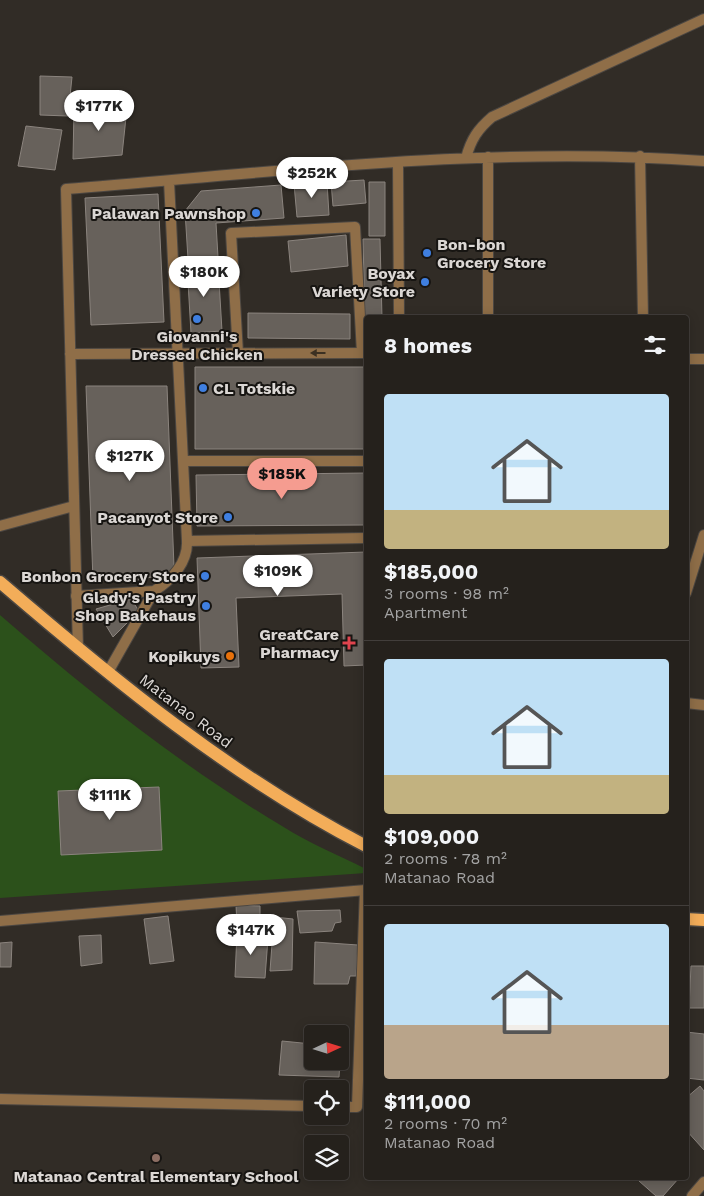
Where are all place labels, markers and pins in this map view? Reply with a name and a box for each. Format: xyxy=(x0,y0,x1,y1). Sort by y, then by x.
pin: $177K xyxy=(64,90,134,132)
pin: $252K xyxy=(277,156,347,199)
place label: Palawan Pawnshop xyxy=(92,204,246,223)
marker: Palawan Pawnshop xyxy=(250,207,262,219)
place label: Bon-bon Grocery Store xyxy=(437,235,546,272)
marker: Bon-bon Grocery Store xyxy=(421,247,433,259)
pin: $180K xyxy=(169,256,239,298)
place label: Boyax Variety Store xyxy=(312,264,416,301)
marker: Boyax Variety Store xyxy=(419,276,431,288)
marker: Giovanni's Dressed Chicken xyxy=(191,313,203,325)
place label: Giovanni's Dressed Chicken xyxy=(131,327,263,364)
place label: CL Totskie xyxy=(213,379,295,398)
marker: CL Totskie xyxy=(197,382,209,394)
pin: $127K xyxy=(95,440,165,482)
pin: $185K xyxy=(247,458,317,500)
place label: Pacanyot Store xyxy=(97,508,218,527)
marker: Pacanyot Store xyxy=(222,511,234,523)
pin: $109K xyxy=(243,554,313,597)
place label: Bonbon Grocery Store xyxy=(21,567,195,586)
marker: Bonbon Grocery Store xyxy=(199,570,211,582)
place label: Glady's Pastry Shop Bakehaus xyxy=(75,588,197,625)
marker: Glady's Pastry Shop Bakehaus xyxy=(200,600,212,612)
place label: GreatCare Pharmacy xyxy=(259,625,340,662)
marker: GreatCare Pharmacy xyxy=(343,637,355,649)
place label: Kopikuys xyxy=(148,647,220,666)
marker: Kopikuys xyxy=(224,650,236,662)
pin: $111K xyxy=(75,778,145,821)
pin: $147K xyxy=(216,914,286,956)
marker: Matanao Central Elementary School xyxy=(150,1152,162,1164)
place label: Matanao Central Elementary School xyxy=(14,1167,299,1186)

